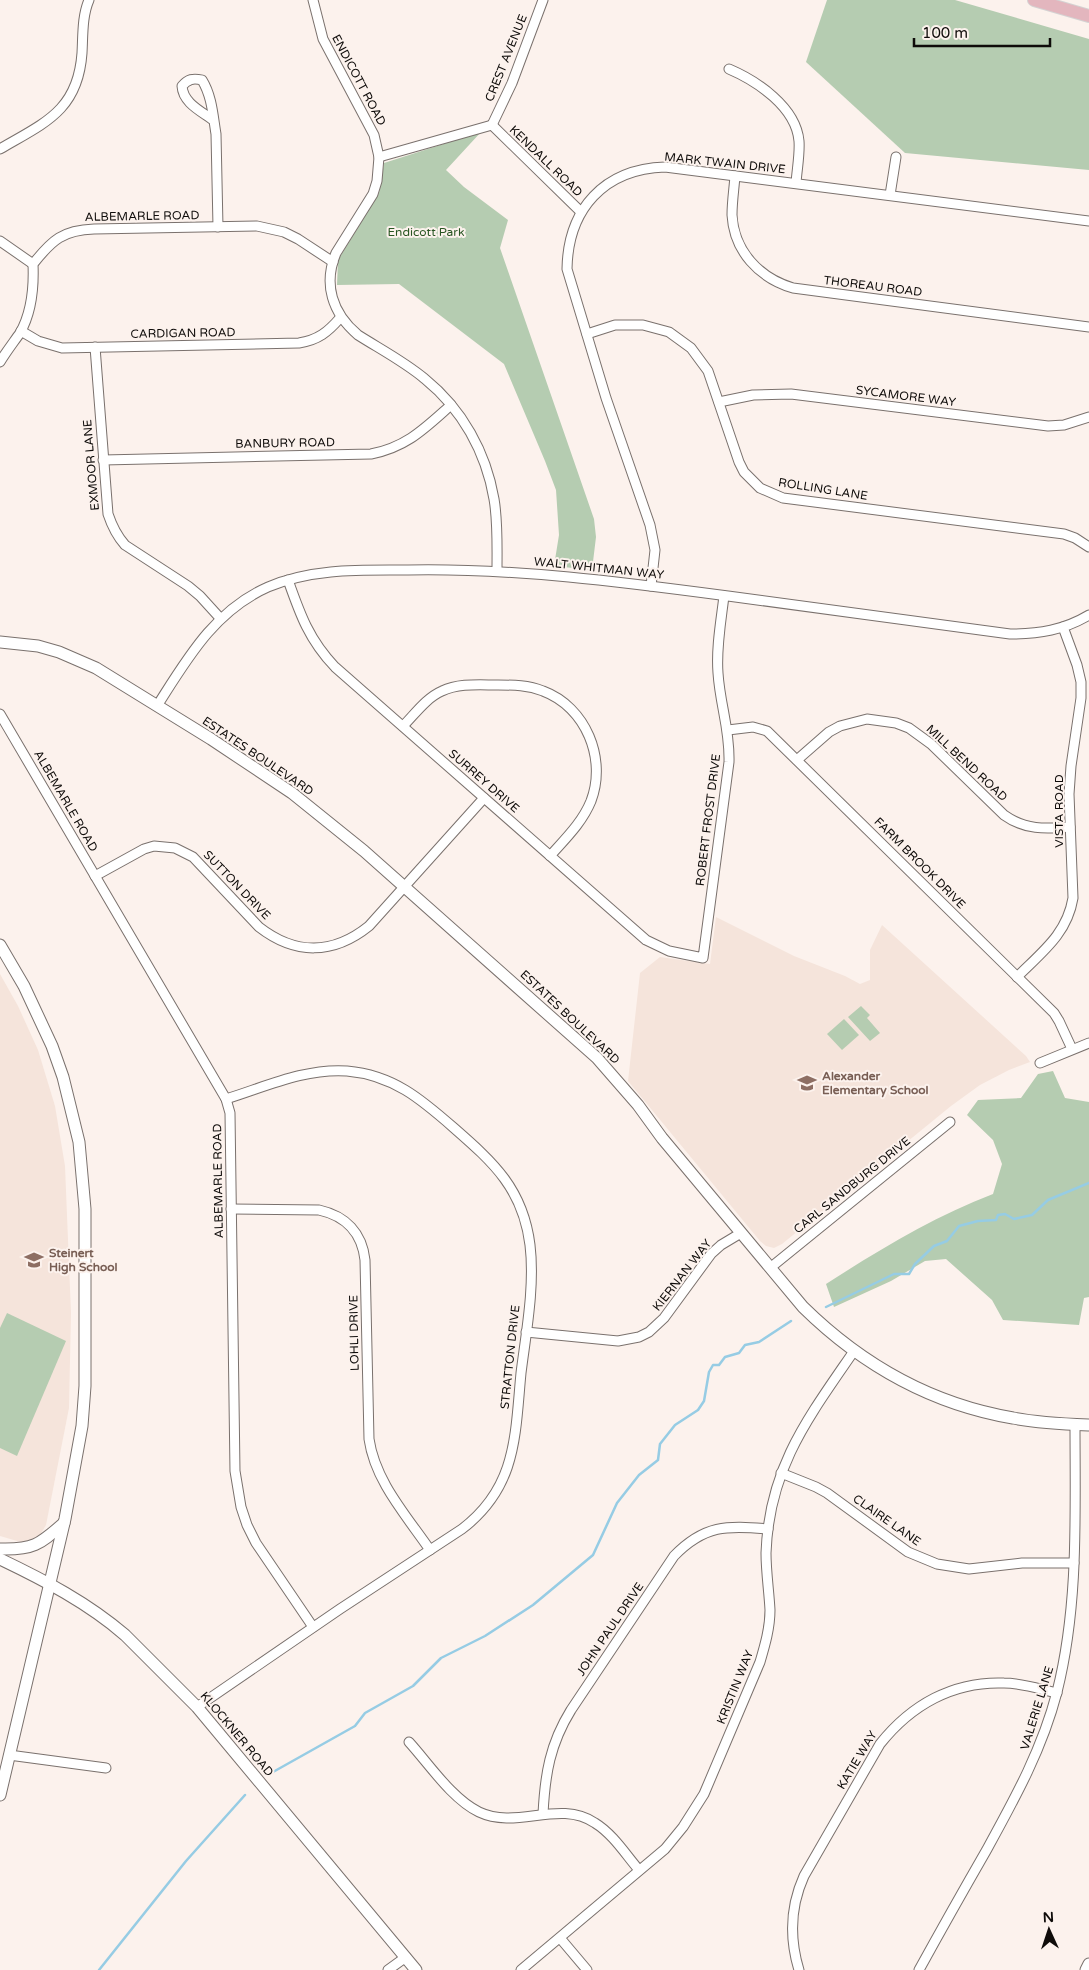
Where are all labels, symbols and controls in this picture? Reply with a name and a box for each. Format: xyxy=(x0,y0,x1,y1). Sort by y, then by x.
street label: CREST AVENUE xyxy=(482,12,530,104)
scale bar xyxy=(914,15,1050,47)
text: 100 m xyxy=(922,24,968,42)
street label: ENDICOTT ROAD xyxy=(329,32,389,128)
street label: KENDALL ROAD xyxy=(507,123,585,199)
street label: MARK TWAIN DRIVE xyxy=(664,150,787,176)
street label: ALBEMARLE ROAD xyxy=(85,208,199,224)
park label: Endicott Park xyxy=(388,225,465,239)
street label: THOREAU ROAD xyxy=(823,273,923,299)
street label: CARDIGAN ROAD xyxy=(130,325,236,341)
street label: SYCAMORE WAY xyxy=(855,383,957,409)
street label: EXMOOR LANE xyxy=(80,419,102,511)
street label: BANBURY ROAD xyxy=(235,435,335,451)
street label: ROLLING LANE xyxy=(777,475,869,503)
street label: WALT WHITMAN WAY xyxy=(533,554,665,582)
street label: ESTATES BOULEVARD xyxy=(200,714,316,798)
street label: MILL BEND ROAD xyxy=(924,722,1010,804)
street label: SURREY DRIVE xyxy=(446,747,522,816)
street label: ALBEMARLE ROAD xyxy=(31,748,101,854)
street label: ROBERT FROST DRIVE xyxy=(693,753,723,887)
street label: VISTA ROAD xyxy=(1052,774,1066,848)
street label: FARM BROOK DRIVE xyxy=(871,814,969,912)
street label: SUTTON DRIVE xyxy=(201,848,274,923)
street label: ESTATES BOULEVARD xyxy=(517,967,623,1067)
place label: Alexander Elementary School xyxy=(822,1069,929,1098)
school or university icon: Alexander Elementary School xyxy=(796,1072,818,1094)
street label: ALBEMARLE ROAD xyxy=(210,1124,226,1238)
street label: CARL SANDBURG DRIVE xyxy=(791,1133,913,1236)
street label: KIERNAN WAY xyxy=(650,1236,715,1314)
place label: Steinert High School xyxy=(49,1246,118,1275)
school or university icon: Steinert High School xyxy=(23,1249,45,1271)
street label: LOHLI DRIVE xyxy=(346,1294,362,1371)
street label: STRATTON DRIVE xyxy=(498,1304,522,1410)
street label: CLAIRE LANE xyxy=(850,1491,924,1549)
street label: JOHN PAUL DRIVE xyxy=(574,1579,647,1678)
street label: KRISTIN WAY xyxy=(714,1648,756,1726)
street label: VALERIE LANE xyxy=(1018,1664,1057,1752)
street label: KLOCKNER ROAD xyxy=(198,1689,276,1779)
street label: KATIE WAY xyxy=(834,1728,880,1792)
north arrow xyxy=(1024,1905,1074,1955)
text: N xyxy=(1042,1909,1054,1926)

